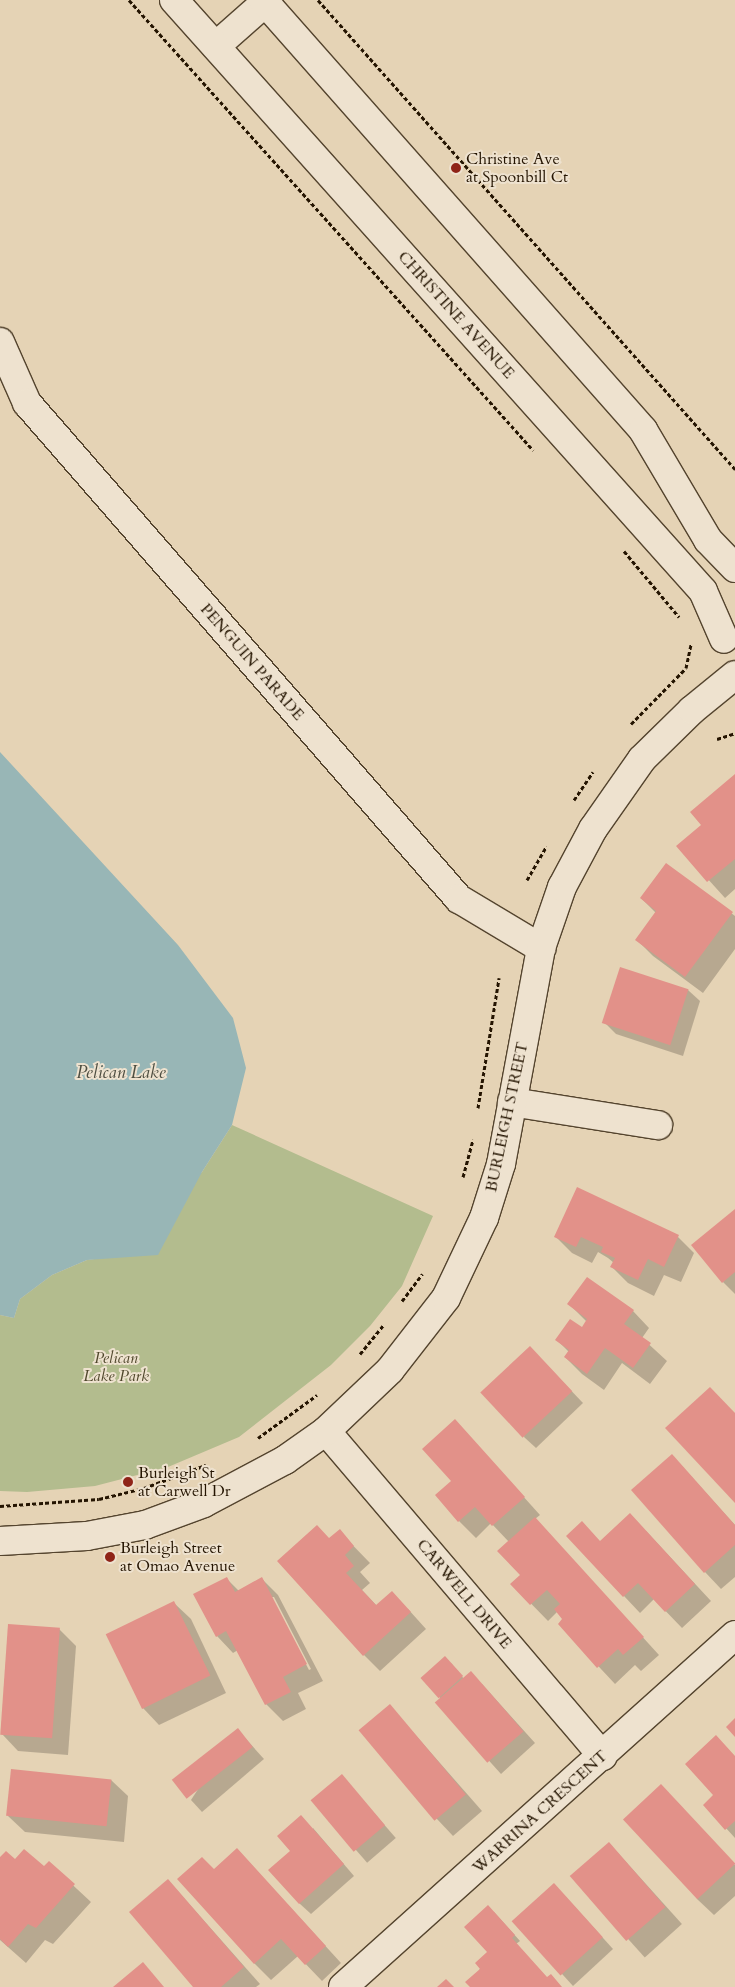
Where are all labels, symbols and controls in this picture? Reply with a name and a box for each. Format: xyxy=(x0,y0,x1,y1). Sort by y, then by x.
place label: Christine Ave at Spoonbill Ct xyxy=(466,149,568,187)
marker: Christine Ave at Spoonbill Ct xyxy=(450,162,462,174)
street label: CHRISTINE AVENUE xyxy=(394,247,518,383)
street label: PENGUIN PARADE xyxy=(196,600,308,724)
street label: BURLEIGH STREET xyxy=(482,1040,532,1194)
water label: Pelican Lake xyxy=(76,1062,166,1084)
park label: Pelican Lake Park xyxy=(83,1348,149,1386)
place label: Burleigh St at Carwell Dr xyxy=(138,1463,231,1501)
marker: Burleigh St at Carwell Dr xyxy=(122,1476,134,1488)
street label: CARWELL DRIVE xyxy=(413,1535,515,1653)
place label: Burleigh Street at Omao Avenue xyxy=(120,1538,235,1576)
marker: Burleigh Street at Omao Avenue xyxy=(104,1551,116,1563)
street label: WARRINA CRESCENT xyxy=(469,1746,611,1878)

